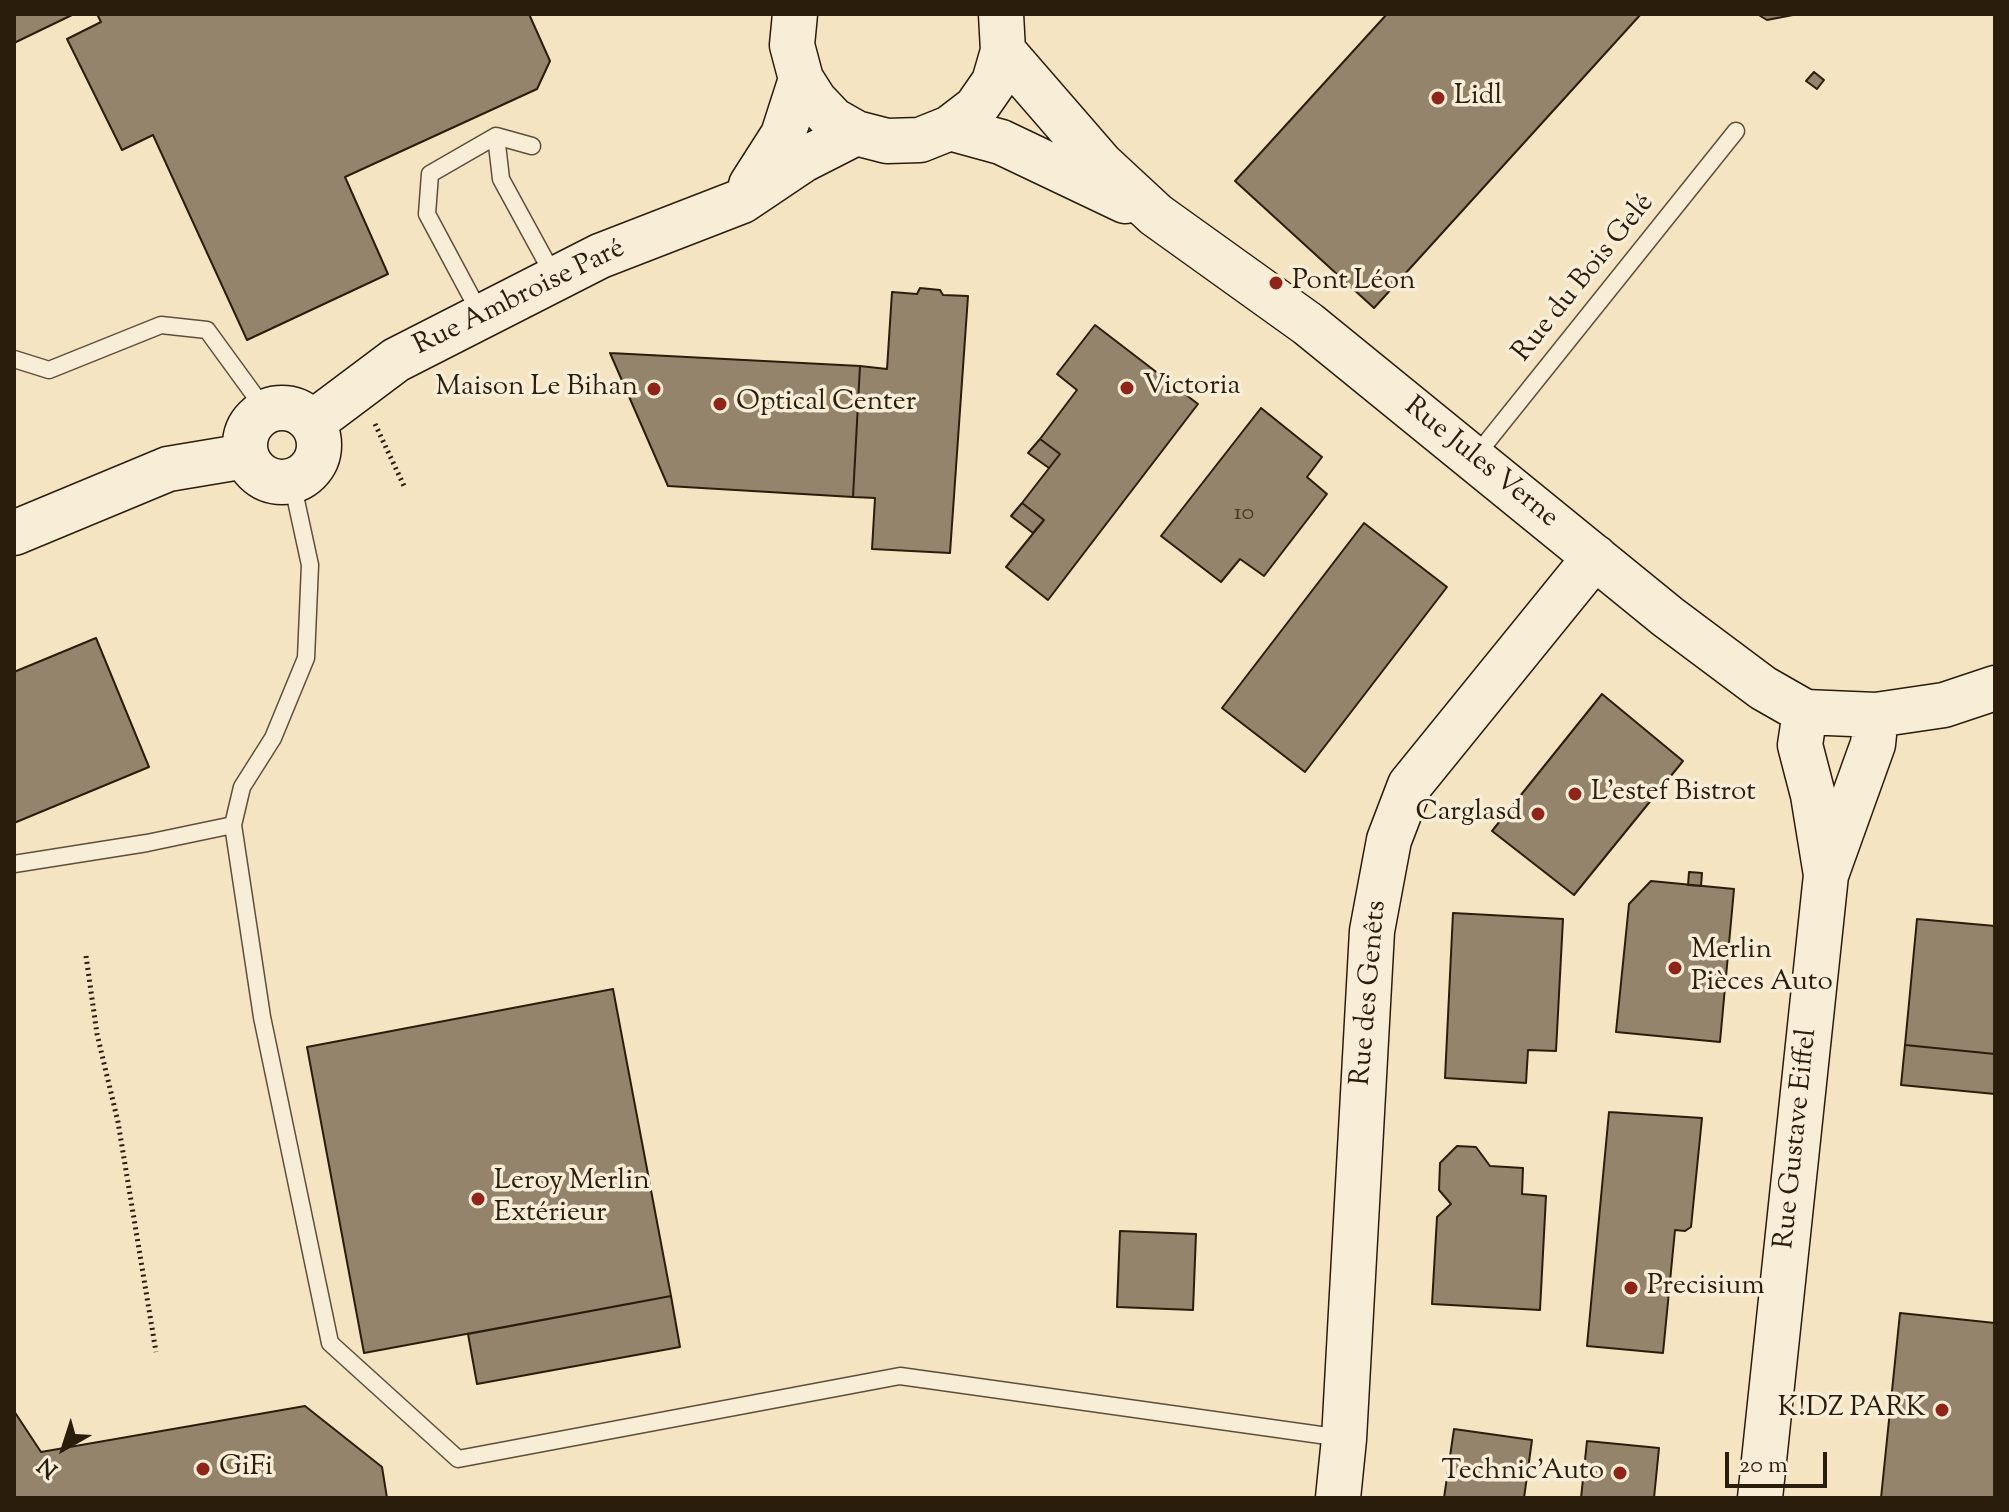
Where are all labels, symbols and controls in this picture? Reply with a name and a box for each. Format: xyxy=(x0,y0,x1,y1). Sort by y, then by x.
place label: Lidl xyxy=(1454,81,1502,115)
marker: Lidl xyxy=(1429,89,1447,107)
street label: Rue du Bois Gelé xyxy=(1507,188,1663,370)
street label: Rue Ambroise Paré xyxy=(409,233,631,365)
place label: Pont Léon xyxy=(1292,266,1416,300)
marker: Pont Léon xyxy=(1267,274,1285,292)
place label: Victoria xyxy=(1143,371,1241,405)
place label: Maison Le Bihan xyxy=(435,372,638,406)
marker: Victoria xyxy=(1118,379,1136,397)
marker: Maison Le Bihan xyxy=(645,380,663,398)
place label: Optical Center xyxy=(736,387,916,421)
street label: Rue Jules Verne xyxy=(1396,391,1564,537)
marker: Optical Center xyxy=(711,395,729,413)
house number: 10 xyxy=(1234,501,1254,529)
place label: L'estef Bistrot xyxy=(1591,777,1756,811)
marker: L'estef Bistrot xyxy=(1566,785,1584,803)
place label: Carglasd xyxy=(1416,797,1522,831)
marker: Carglasd xyxy=(1529,805,1547,823)
street label: Rue des Genêts xyxy=(1346,899,1396,1087)
place label: Merlin Pièces Auto xyxy=(1691,935,1833,1001)
marker: Merlin Pièces Auto xyxy=(1666,959,1684,977)
street label: Rue Gustave Eiffel xyxy=(1770,1027,1826,1251)
place label: Leroy Merlin Extérieur xyxy=(494,1166,650,1232)
marker: Leroy Merlin Extérieur xyxy=(469,1190,487,1208)
place label: Precisium xyxy=(1647,1271,1765,1305)
marker: Precisium xyxy=(1622,1279,1640,1297)
place label: K!DZ PARK xyxy=(1778,1393,1926,1427)
marker: K!DZ PARK xyxy=(1933,1401,1951,1419)
north arrow xyxy=(24,1408,104,1488)
scale bar xyxy=(1729,1436,1831,1486)
text: N xyxy=(32,1449,66,1485)
text: 20 m xyxy=(1739,1449,1788,1483)
place label: GiFi xyxy=(219,1452,273,1486)
place label: Technic'Auto xyxy=(1442,1456,1604,1490)
marker: GiFi xyxy=(194,1460,212,1478)
marker: Technic'Auto xyxy=(1611,1464,1629,1482)

